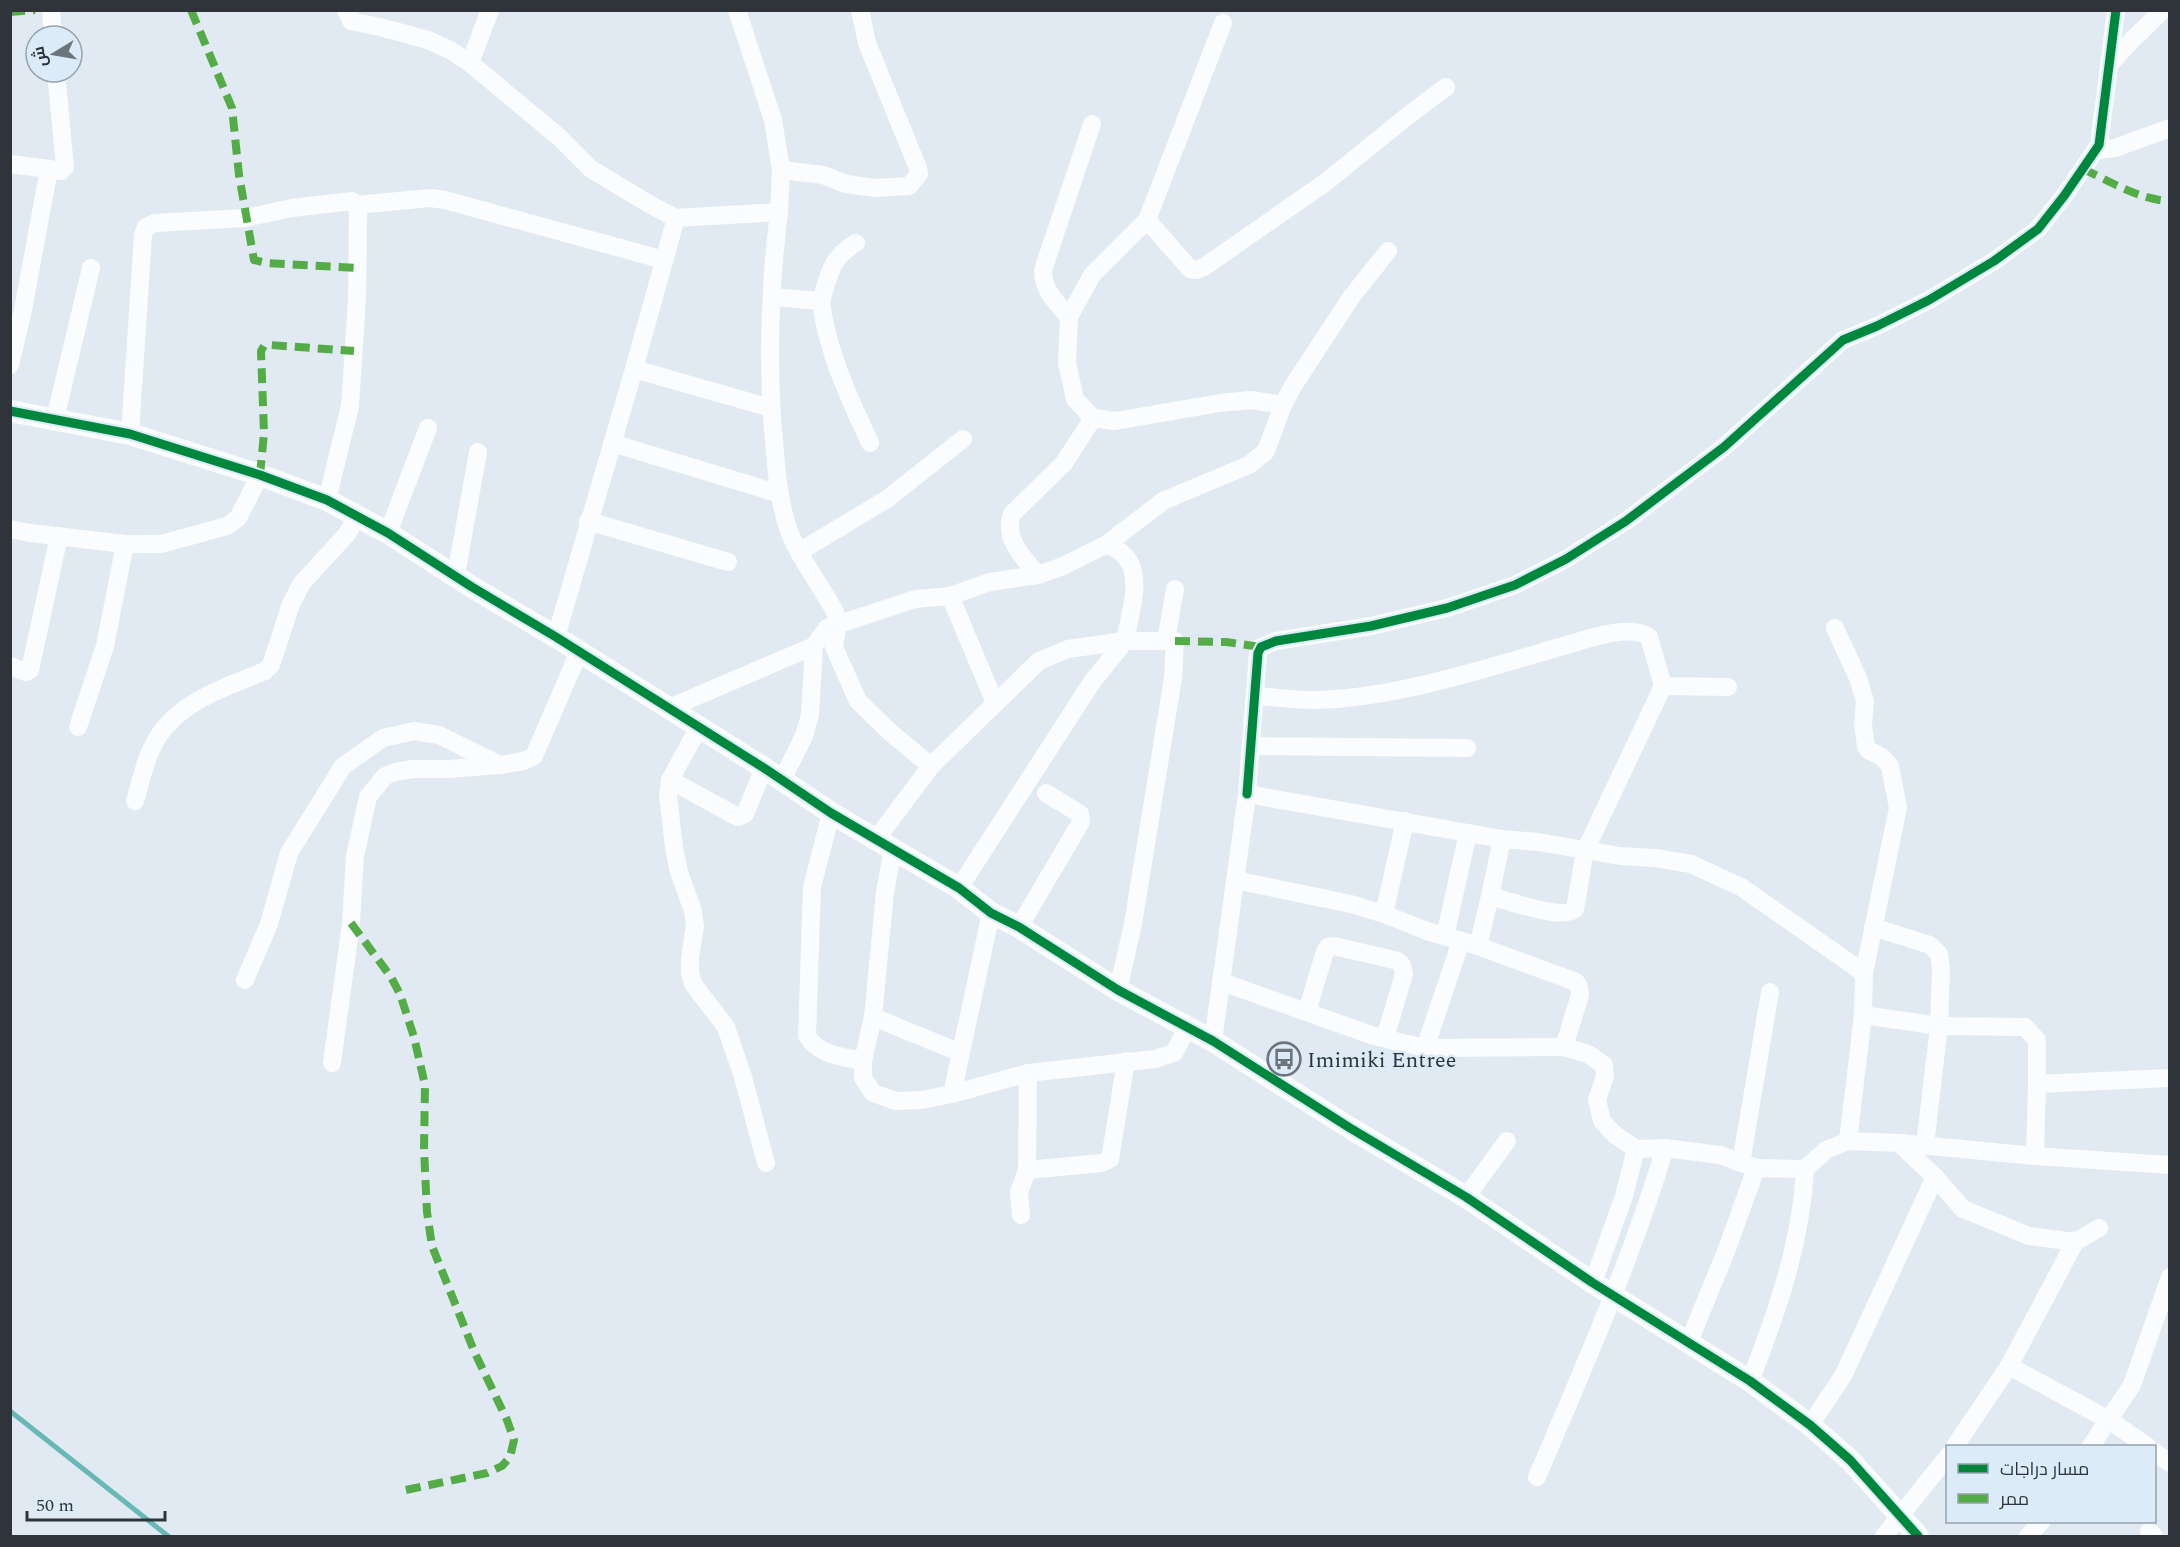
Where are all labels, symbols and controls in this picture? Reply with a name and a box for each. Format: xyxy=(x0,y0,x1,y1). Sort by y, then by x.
north arrow xyxy=(24,24,84,84)
text: ش xyxy=(27,44,54,69)
bus stop icon: Imimiki Entree xyxy=(1266,1041,1302,1077)
place label: Imimiki Entree xyxy=(1307,1044,1456,1077)
legend xyxy=(1946,1445,2156,1523)
text: مسار دراجات xyxy=(2000,1456,2089,1483)
scale bar xyxy=(27,1484,165,1522)
text: ممر xyxy=(1999,1486,2029,1513)
text: 50 m xyxy=(36,1492,74,1519)

